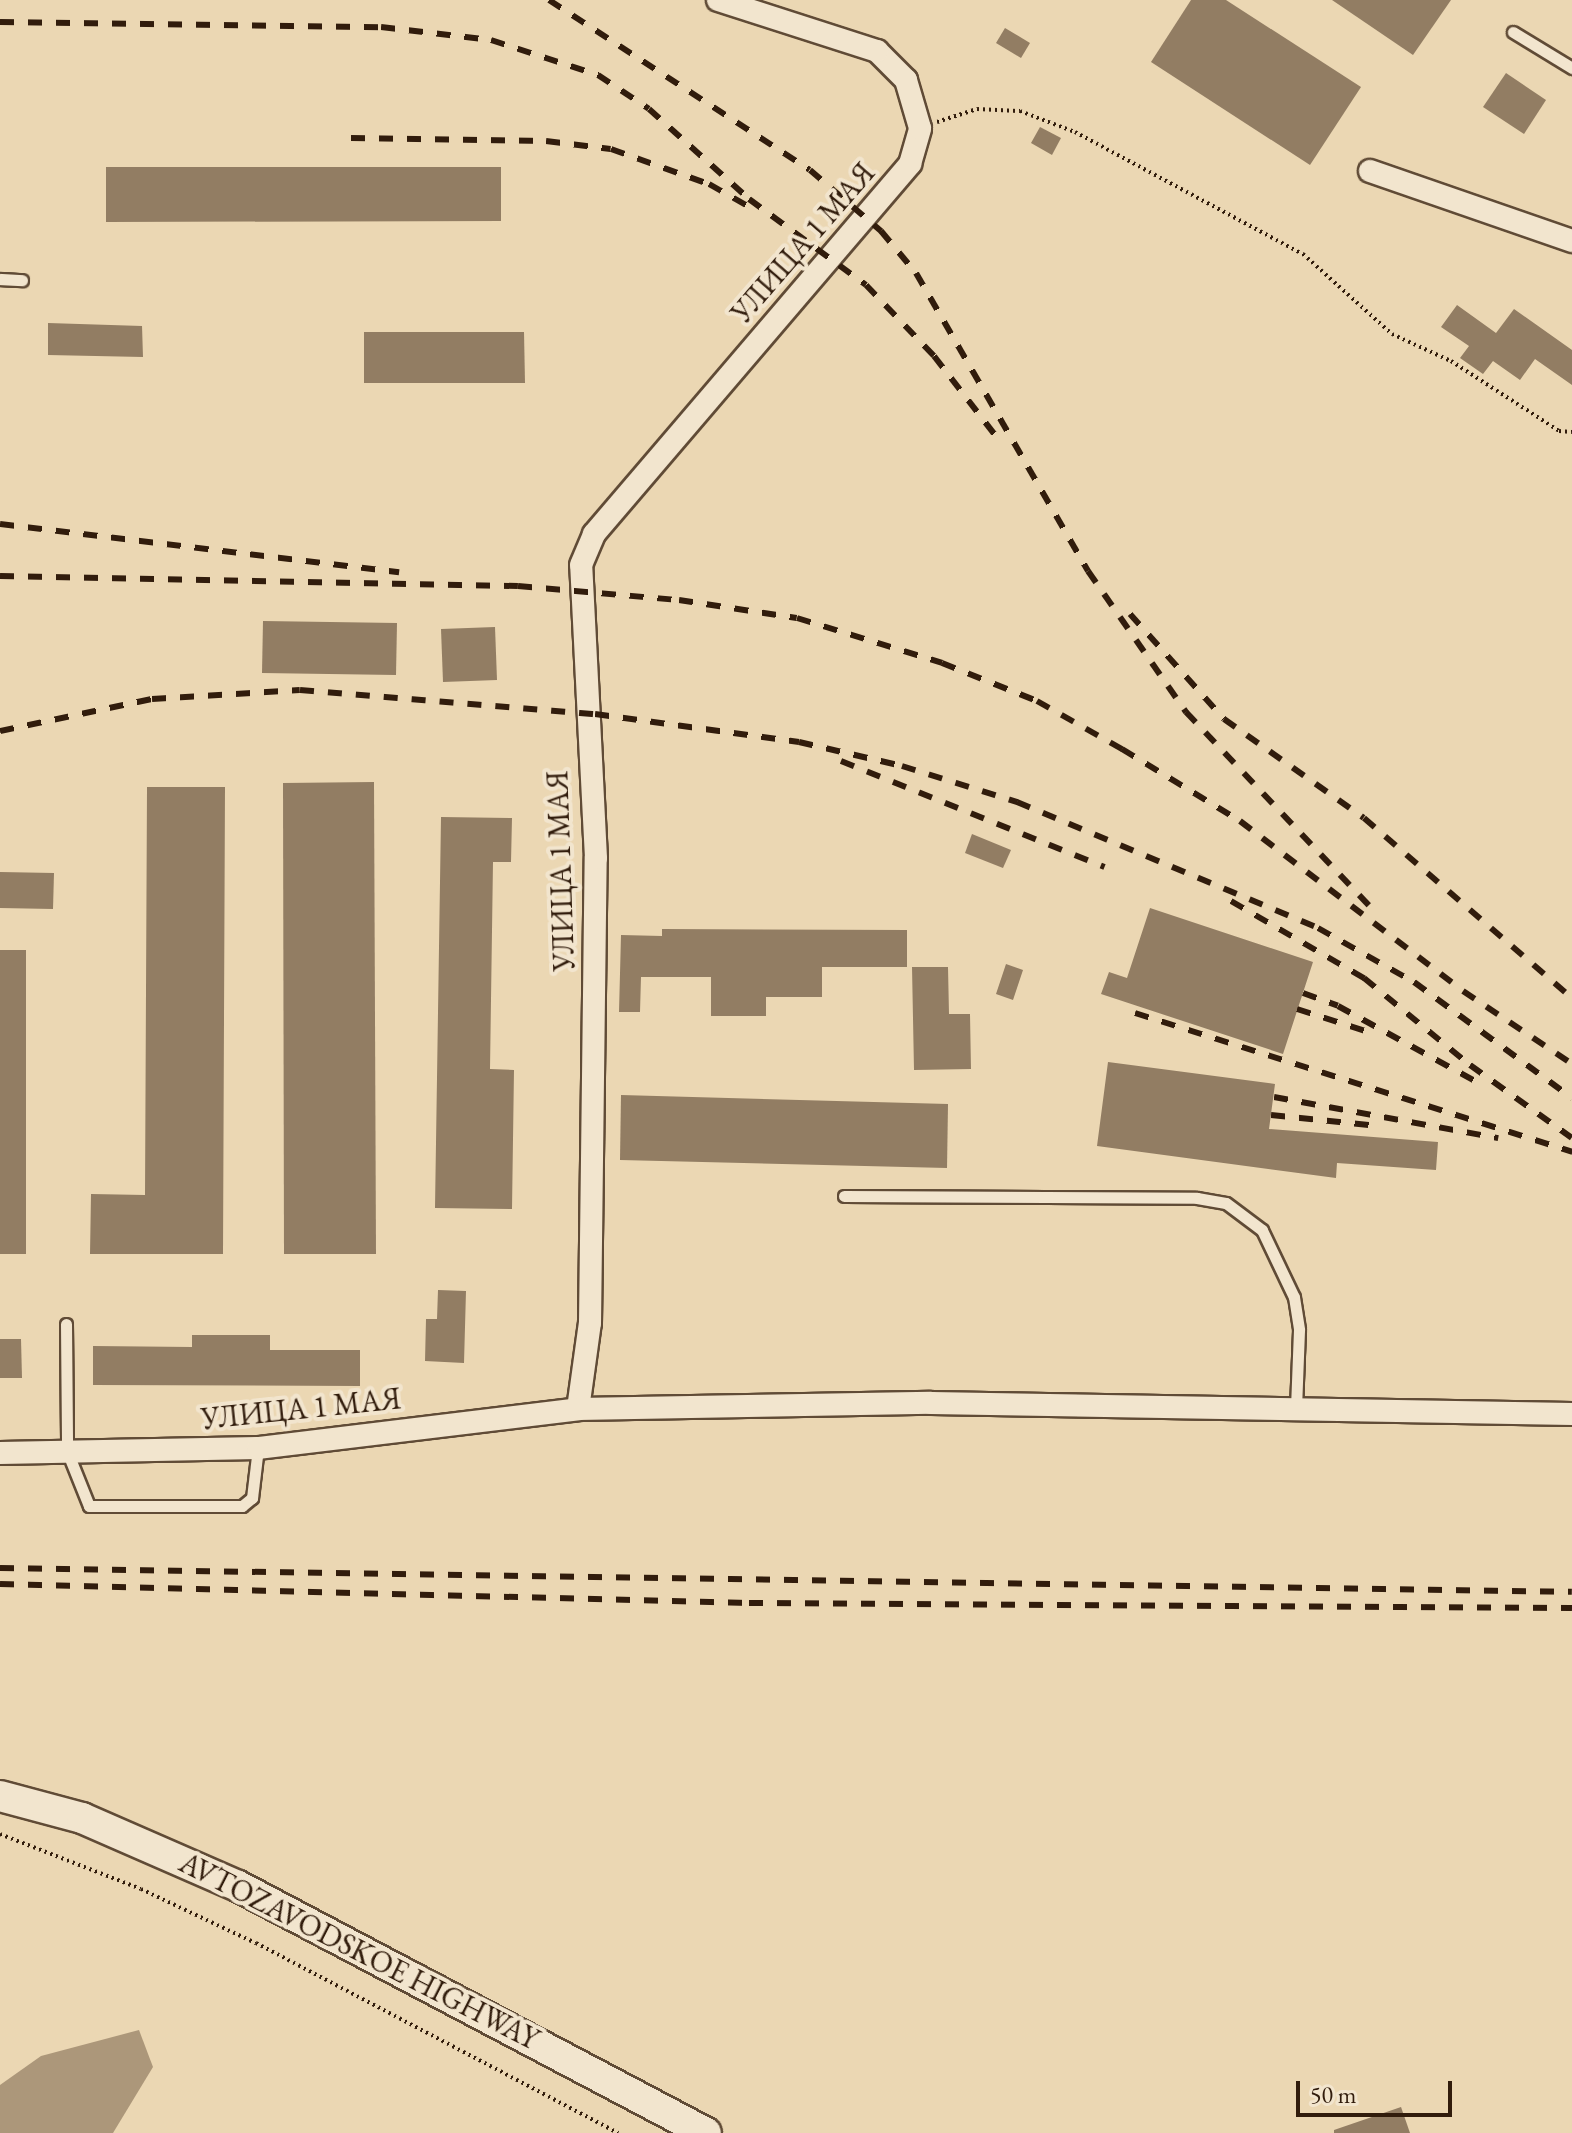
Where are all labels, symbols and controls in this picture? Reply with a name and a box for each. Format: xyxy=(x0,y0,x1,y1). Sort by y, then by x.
street label: УЛИЦА 1 МАЯ xyxy=(724,155,882,331)
street label: УЛИЦА 1 МАЯ xyxy=(540,770,582,972)
street label: УЛИЦА 1 МАЯ xyxy=(199,1381,403,1437)
street label: AVTOZAVODSKOE HIGHWAY xyxy=(173,1844,545,2058)
scale bar xyxy=(1300,2065,1456,2115)
text: 50 m xyxy=(1310,2079,1357,2110)

